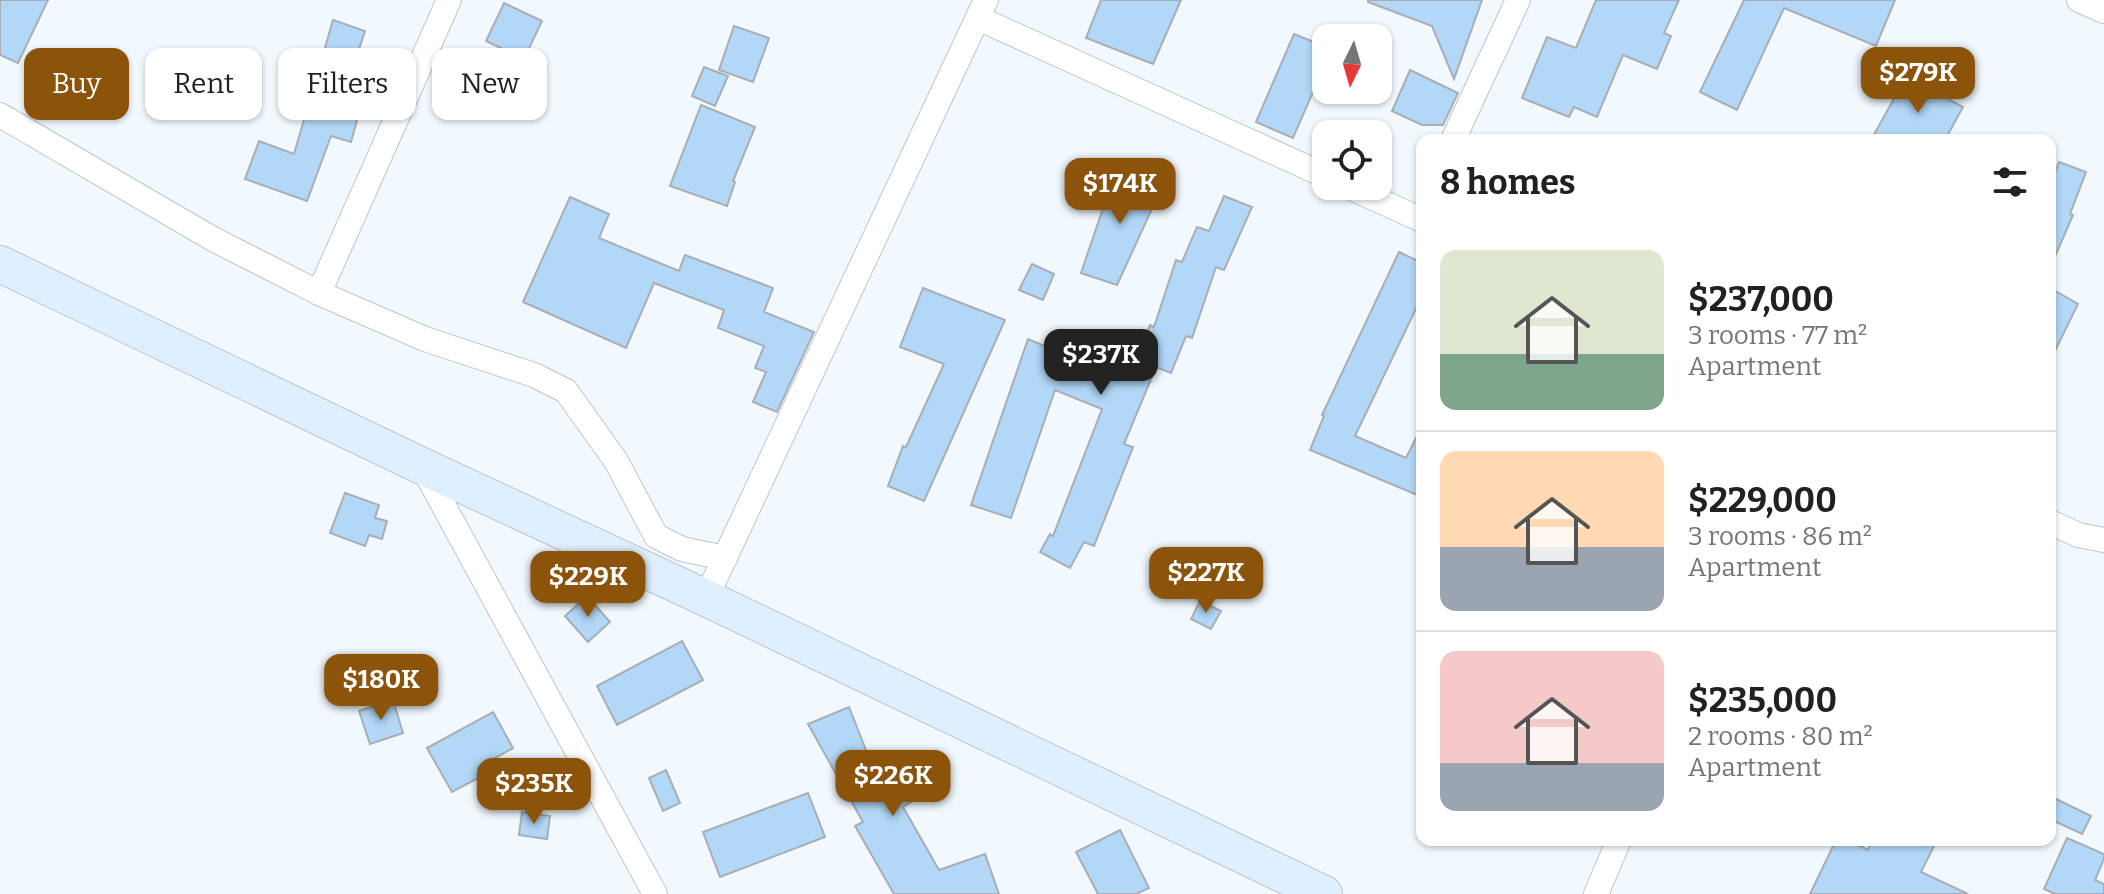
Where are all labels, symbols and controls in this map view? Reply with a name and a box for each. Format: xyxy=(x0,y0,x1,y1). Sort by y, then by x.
north arrow xyxy=(1312,24,1392,104)
map controls xyxy=(1312,24,1392,200)
pin: $279K xyxy=(1862,47,1974,115)
chip: Buy xyxy=(24,48,129,120)
chip: Rent xyxy=(145,48,262,120)
chip: Filters xyxy=(278,48,416,120)
chip: New xyxy=(432,48,547,120)
text: $279K xyxy=(1879,57,1957,88)
button: locate xyxy=(1312,120,1392,200)
pin: $174K xyxy=(1064,158,1176,226)
icon: filters xyxy=(1988,160,2032,204)
text: 8 homes xyxy=(1440,162,1576,203)
text: $174K xyxy=(1083,168,1157,199)
text: $237,000 xyxy=(1688,279,1834,320)
icon: home xyxy=(1504,282,1600,378)
text: 3 rooms · 77 m² xyxy=(1688,320,1867,351)
pin: $237K xyxy=(1045,329,1157,397)
text: $237K xyxy=(1062,339,1140,370)
text: Apartment xyxy=(1688,351,1821,382)
text: $229,000 xyxy=(1688,480,1837,521)
icon: home xyxy=(1504,483,1600,579)
text: 3 rooms · 86 m² xyxy=(1688,521,1872,552)
pin: $227K xyxy=(1150,547,1262,615)
pin: $229K xyxy=(532,551,644,619)
text: Apartment xyxy=(1688,552,1821,583)
text: $227K xyxy=(1167,557,1245,588)
text: $229K xyxy=(548,561,628,592)
pin: $180K xyxy=(325,654,437,722)
text: $180K xyxy=(342,664,420,695)
text: $235,000 xyxy=(1688,680,1837,721)
icon: home xyxy=(1504,683,1600,779)
text: 2 rooms · 80 m² xyxy=(1688,721,1873,752)
pin: $226K xyxy=(837,750,949,818)
text: Apartment xyxy=(1688,752,1821,783)
pin: $235K xyxy=(478,758,590,826)
text: $226K xyxy=(853,760,933,791)
text: $235K xyxy=(495,768,573,799)

